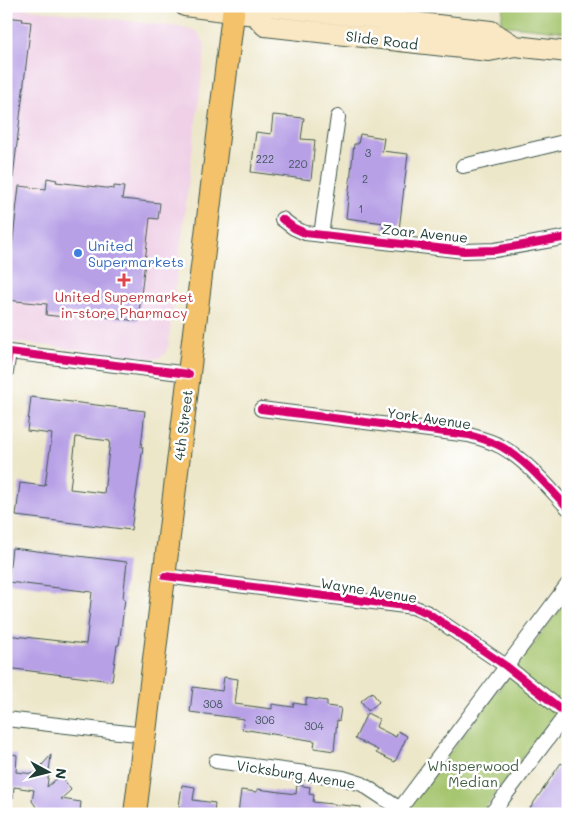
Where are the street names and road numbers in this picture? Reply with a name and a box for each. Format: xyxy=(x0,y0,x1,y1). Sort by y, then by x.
street label: Slide Road xyxy=(345,26,419,54)
street label: Zoar Avenue xyxy=(381,219,469,247)
street label: 4th Street xyxy=(169,388,197,462)
street label: York Avenue xyxy=(386,403,472,433)
street label: Wayne Avenue xyxy=(319,573,419,607)
street label: Vicksburg Avenue xyxy=(235,755,357,793)

